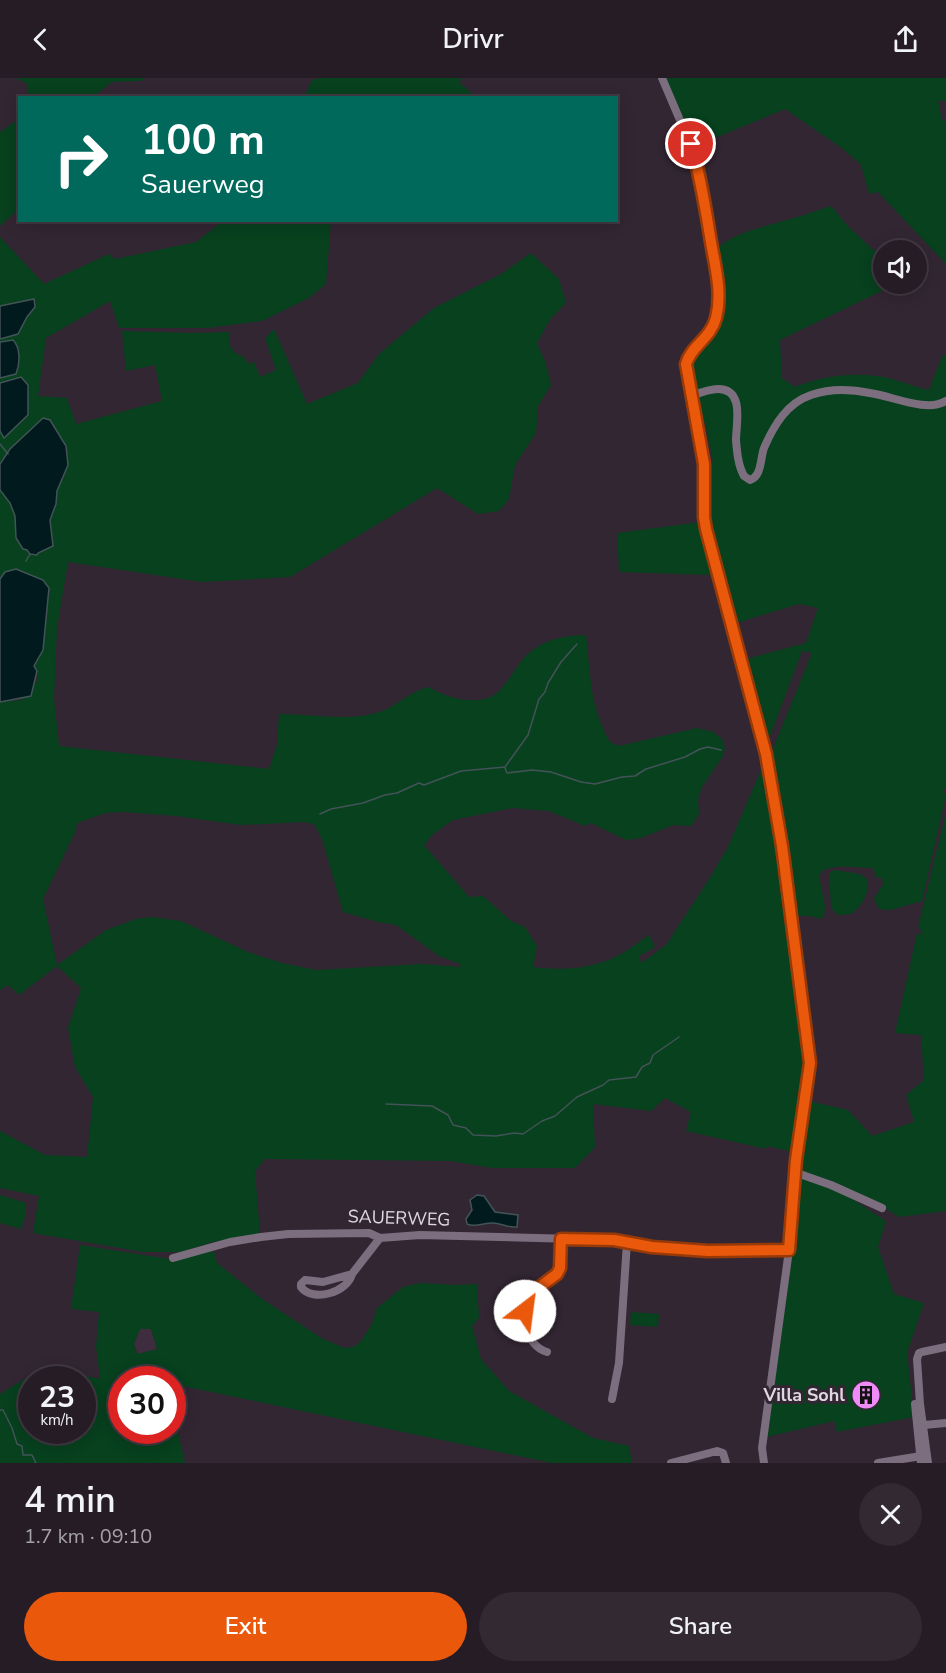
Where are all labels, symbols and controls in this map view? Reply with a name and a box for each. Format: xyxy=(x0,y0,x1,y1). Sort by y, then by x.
text: Drivr xyxy=(442,21,504,58)
icon: back xyxy=(24,23,57,56)
icon: share xyxy=(889,23,922,56)
text: 100 m xyxy=(141,112,265,169)
pin xyxy=(665,118,716,169)
icon: right xyxy=(42,120,120,198)
icon: arrive xyxy=(674,127,707,160)
text: Sauerweg xyxy=(141,166,265,203)
map controls xyxy=(873,240,927,294)
button: sound xyxy=(873,240,927,294)
street label: SAUERWEG xyxy=(347,1204,451,1232)
position arrow xyxy=(493,1279,557,1343)
speed limit sign: 30 xyxy=(108,1366,186,1444)
text: 23 xyxy=(39,1377,75,1418)
building icon: Villa Sohl xyxy=(850,1379,882,1411)
place label: Villa Sohl xyxy=(762,1383,845,1407)
text: km/h xyxy=(40,1410,74,1430)
text: 4 min xyxy=(24,1476,116,1525)
button: close xyxy=(859,1483,922,1546)
text: 1.7 km · 09:10 xyxy=(24,1523,152,1550)
button: Exit xyxy=(24,1592,467,1661)
button: Share xyxy=(479,1592,922,1661)

